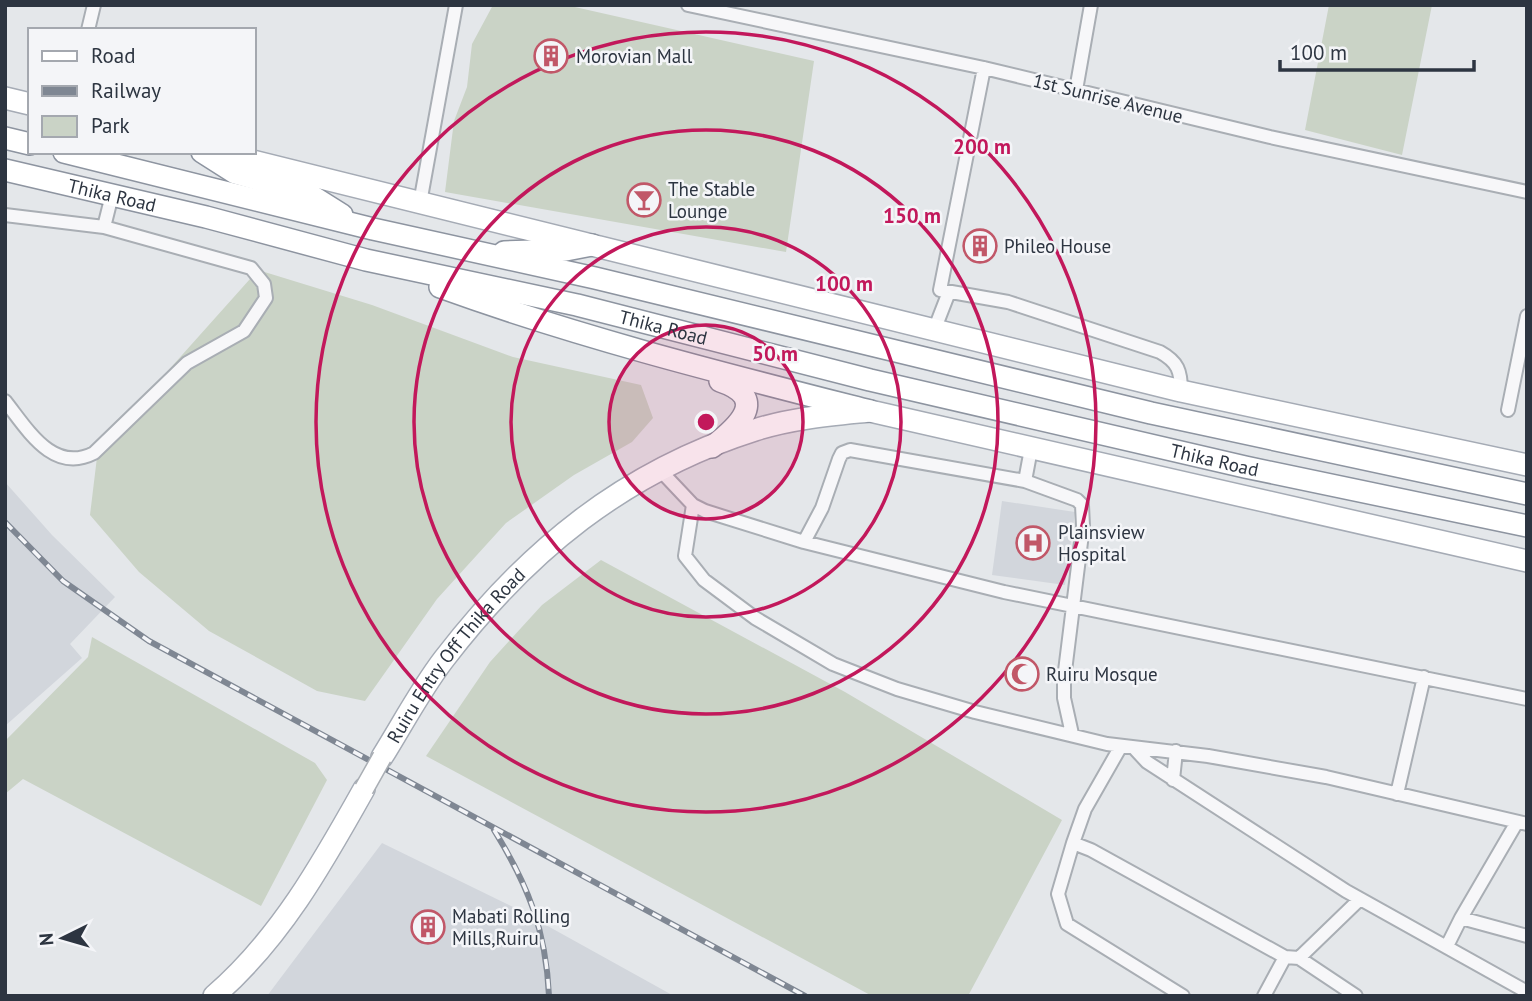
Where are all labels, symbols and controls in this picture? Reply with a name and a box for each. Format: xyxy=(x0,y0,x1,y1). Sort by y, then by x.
legend xyxy=(28,28,256,154)
scale bar xyxy=(1280,28,1474,72)
building icon: Morovian Mall xyxy=(532,37,570,75)
text: 100 m xyxy=(1290,39,1347,66)
text: Road xyxy=(91,42,135,69)
place label: Morovian Mall xyxy=(576,44,693,68)
street label: 1st Sunrise Avenue xyxy=(1031,68,1185,128)
text: Railway xyxy=(91,77,161,104)
text: Park xyxy=(91,112,130,139)
text: 200 m xyxy=(953,133,1011,160)
street label: Thika Road xyxy=(66,173,159,217)
place label: The Stable Lounge xyxy=(668,177,755,223)
bar icon: The Stable Lounge xyxy=(625,181,663,219)
text: 150 m xyxy=(883,202,941,229)
building icon: Phileo House xyxy=(961,227,999,265)
place label: Phileo House xyxy=(1004,234,1111,258)
text: 100 m xyxy=(815,270,873,297)
street label: Thika Road xyxy=(617,304,710,350)
text: 50 m xyxy=(752,340,798,367)
centre of rings xyxy=(694,410,718,434)
street label: Thika Road xyxy=(1168,438,1261,482)
place label: Plainsview Hospital xyxy=(1058,520,1145,566)
hospital icon: Plainsview Hospital xyxy=(1014,524,1052,562)
street label: Ruiru Entry Off Thika Road xyxy=(381,563,530,747)
mosque icon: Ruiru Mosque xyxy=(1003,655,1041,693)
place label: Ruiru Mosque xyxy=(1046,662,1158,686)
north arrow xyxy=(28,903,98,973)
place label: Mabati Rolling Mills,Ruiru xyxy=(452,904,570,950)
building icon: Mabati Rolling Mills,Ruiru xyxy=(409,908,447,946)
text: N xyxy=(34,932,59,947)

